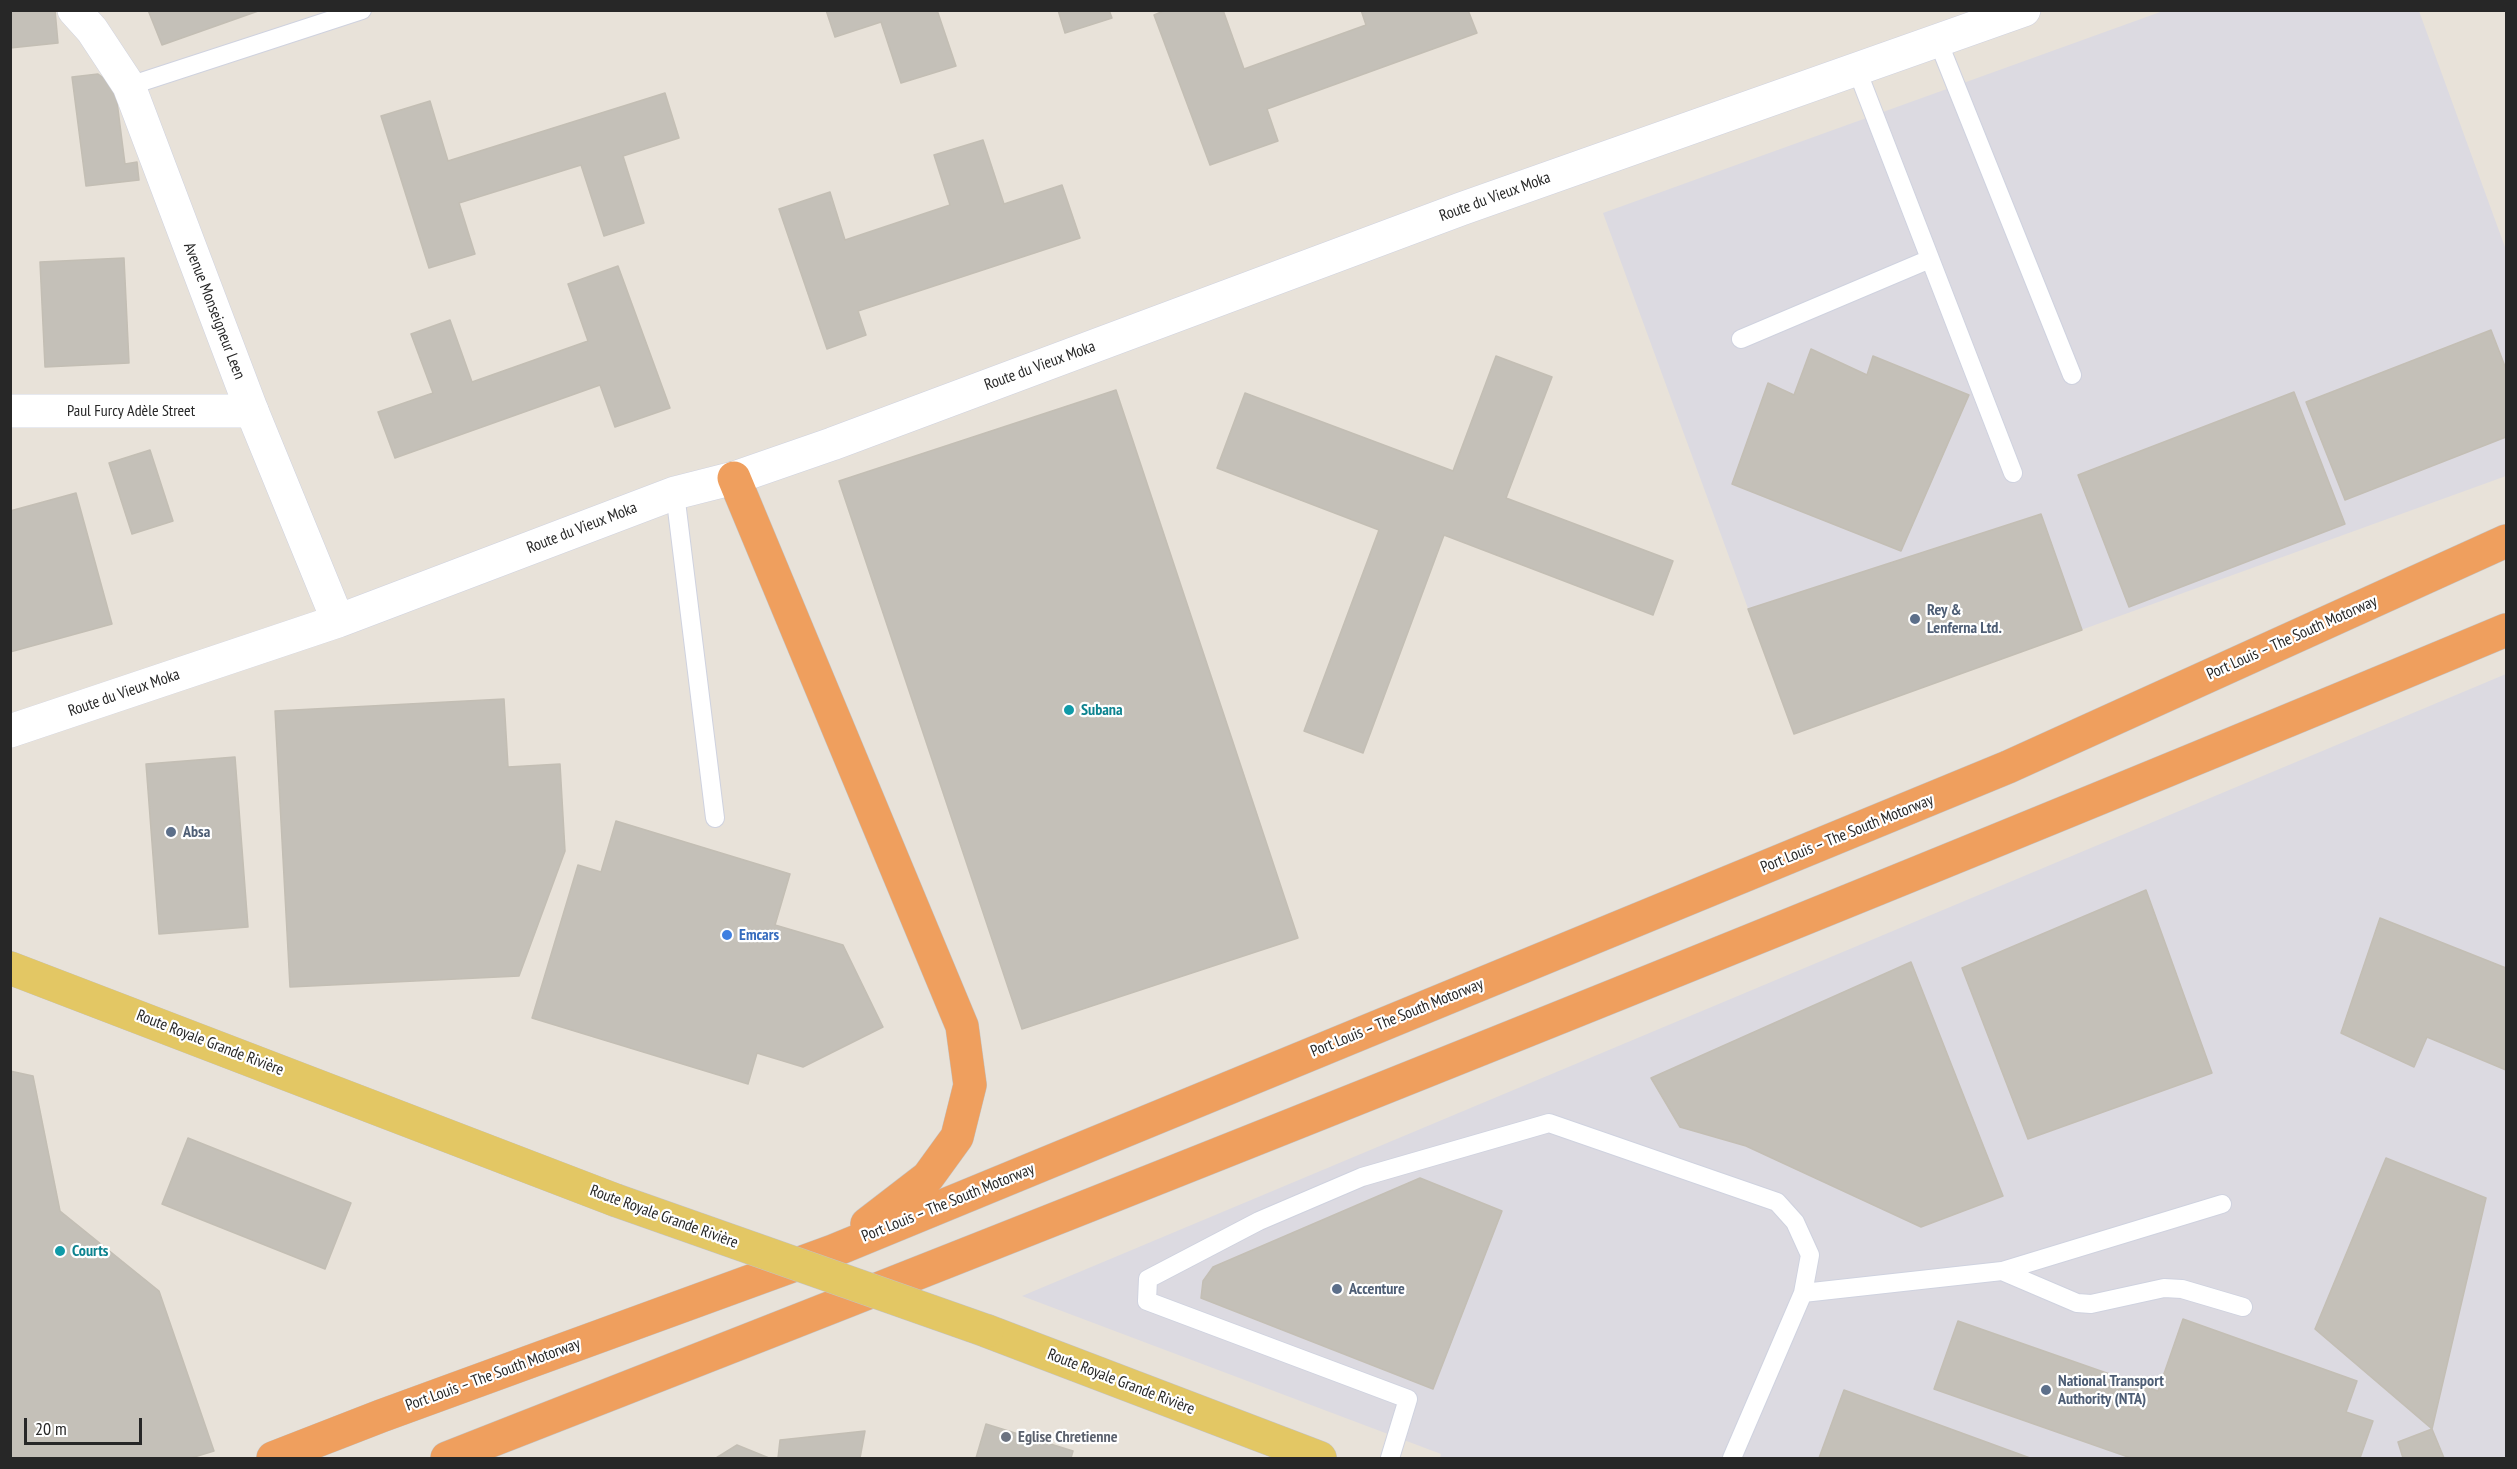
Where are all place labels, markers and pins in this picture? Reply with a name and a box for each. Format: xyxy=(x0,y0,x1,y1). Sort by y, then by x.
place label: Rey & Lenferna Ltd. xyxy=(1927,600,2002,638)
marker: Rey & Lenferna Ltd. xyxy=(1908,612,1922,626)
place label: Subana xyxy=(1081,700,1123,720)
marker: Subana xyxy=(1062,703,1076,717)
place label: Absa xyxy=(183,822,210,842)
marker: Absa xyxy=(164,825,178,839)
place label: Emcars xyxy=(739,925,779,945)
marker: Emcars xyxy=(720,928,734,942)
place label: Courts xyxy=(72,1241,108,1261)
marker: Courts xyxy=(53,1244,67,1258)
place label: Accenture xyxy=(1349,1279,1405,1299)
marker: Accenture xyxy=(1330,1282,1344,1296)
place label: National Transport Authority (NTA) xyxy=(2058,1371,2164,1409)
marker: National Transport Authority (NTA) xyxy=(2039,1383,2053,1397)
place label: Eglise Chretienne xyxy=(1018,1427,1118,1447)
marker: Eglise Chretienne xyxy=(999,1430,1013,1444)

